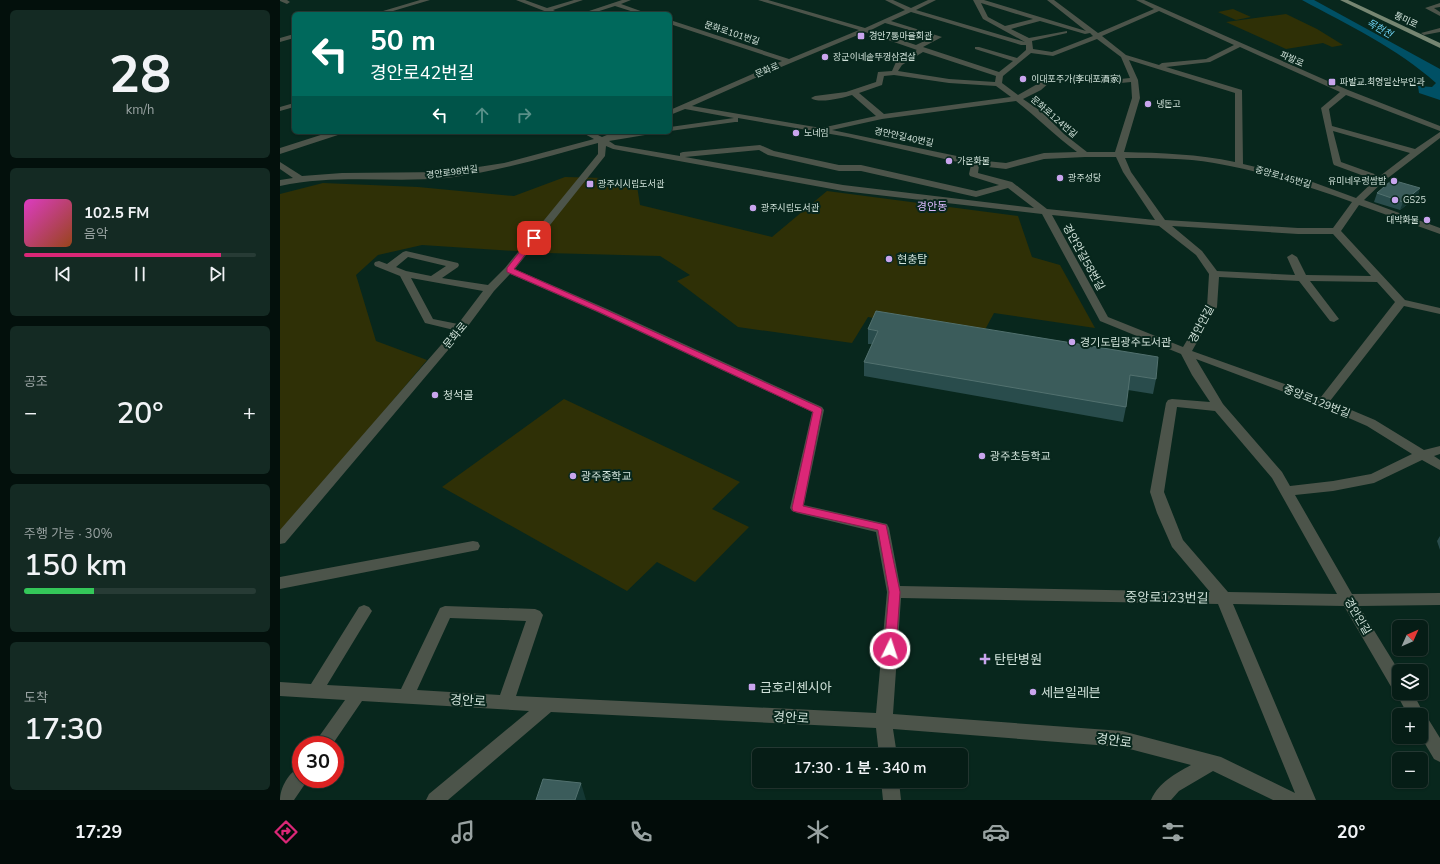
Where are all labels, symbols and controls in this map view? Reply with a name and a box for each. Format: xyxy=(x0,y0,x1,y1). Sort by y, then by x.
street label: 통미로 xyxy=(1392,9,1420,31)
water label: 목현천 xyxy=(1364,16,1397,43)
street label: 문화로101번길 xyxy=(703,18,761,48)
text: 50 m xyxy=(370,22,436,60)
icon: left xyxy=(304,28,356,80)
place label: 경안7통마을회관 xyxy=(869,30,933,42)
marker: 경안7통마을회관 xyxy=(856,31,866,41)
text: 28 xyxy=(109,39,171,110)
street label: 파발로 xyxy=(1278,48,1306,70)
place label: 장군이네솥뚜껑삼겹살 xyxy=(833,51,916,63)
marker: 장군이네솥뚜껑삼겹살 xyxy=(820,52,830,62)
street label: 문화로 xyxy=(753,60,781,80)
text: 경안로42번길 xyxy=(370,61,474,85)
place label: 이대포주가(李대포酒家) xyxy=(1031,73,1122,85)
marker: 이대포주가(李대포酒家) xyxy=(1018,74,1028,84)
place label: 파발교.최영일산부인과 xyxy=(1340,76,1425,88)
marker: 파발교.최영일산부인과 xyxy=(1327,77,1337,87)
street label: 문화로124번길 xyxy=(1028,94,1080,140)
place label: 냉돈고 xyxy=(1156,98,1181,110)
marker: 냉돈고 xyxy=(1143,99,1153,109)
text: km/h xyxy=(126,101,154,119)
icon: left xyxy=(429,104,451,126)
icon: ahead xyxy=(471,104,493,126)
icon: right xyxy=(513,104,535,126)
street label: 경안안길40번길 xyxy=(873,125,935,149)
place label: 노네임 xyxy=(804,127,829,139)
marker: 노네임 xyxy=(791,128,801,138)
place label: 가온화물 xyxy=(957,155,990,167)
marker: 가온화물 xyxy=(944,156,954,166)
street label: 경안로98번길 xyxy=(425,163,479,181)
street label: 중앙로145번길 xyxy=(1254,163,1312,191)
place label: 광주성당 xyxy=(1068,172,1102,184)
marker: 광주성당 xyxy=(1055,173,1065,183)
place label: 유미네우렁쌈밥 xyxy=(1328,175,1387,187)
marker: 유미네우렁쌈밥 xyxy=(1389,176,1399,186)
place label: 광주시시립도서관 xyxy=(598,178,665,190)
marker: 광주시시립도서관 xyxy=(585,179,595,189)
place label: GS25 xyxy=(1403,194,1426,206)
marker: GS25 xyxy=(1390,195,1400,205)
district label: 경안동 xyxy=(917,199,947,214)
place label: 광주시립도서관 xyxy=(761,202,820,214)
text: 102.5 FM xyxy=(84,203,149,223)
marker: 광주시립도서관 xyxy=(748,203,758,213)
place label: 대박화물 xyxy=(1386,214,1419,226)
marker: 대박화물 xyxy=(1422,215,1432,225)
pin xyxy=(517,221,551,255)
street label: 경안안길58번길 xyxy=(1059,221,1108,293)
text: 음악 xyxy=(84,225,108,243)
icon: arrive xyxy=(523,227,545,249)
place label: 현충탑 xyxy=(897,252,927,267)
marker: 현충탑 xyxy=(884,254,894,264)
icon: previous xyxy=(52,263,74,285)
icon: pause xyxy=(129,263,151,285)
icon: next xyxy=(206,263,228,285)
street label: 경안안길 xyxy=(1185,303,1218,346)
street label: 문화로 xyxy=(440,319,471,352)
place label: 경기도립광주도서관 xyxy=(1080,335,1171,350)
marker: 경기도립광주도서관 xyxy=(1067,337,1077,347)
text: 공조 xyxy=(24,373,48,391)
street label: 중앙로129번길 xyxy=(1281,381,1352,422)
place label: 청석골 xyxy=(443,388,473,403)
marker: 청석골 xyxy=(430,390,440,400)
text: 20° xyxy=(116,393,164,434)
text: − xyxy=(24,398,37,428)
text: + xyxy=(243,398,256,428)
place label: 광주초등학교 xyxy=(990,449,1051,464)
marker: 광주초등학교 xyxy=(977,451,987,461)
place label: 광주중학교 xyxy=(581,469,632,484)
marker: 광주중학교 xyxy=(568,471,578,481)
text: 주행 가능 · 30% xyxy=(24,525,113,543)
text: 150 km xyxy=(24,545,127,586)
street label: 중앙로123번길 xyxy=(1125,588,1209,608)
street label: 경안안길 xyxy=(1341,595,1374,637)
north arrow xyxy=(1392,620,1428,656)
map controls xyxy=(1392,620,1428,788)
position arrow xyxy=(869,628,911,670)
place label: 탄탄병원 xyxy=(994,651,1042,669)
marker: 탄탄병원 xyxy=(979,653,991,665)
button: layers xyxy=(1392,664,1428,700)
place label: 금호리첸시아 xyxy=(760,679,832,697)
marker: 금호리첸시아 xyxy=(747,682,757,692)
place label: 세븐일레븐 xyxy=(1041,684,1101,702)
marker: 세븐일레븐 xyxy=(1028,687,1038,697)
text: 도착 xyxy=(24,689,48,707)
street label: 경안로 xyxy=(450,691,486,711)
street label: 경안로 xyxy=(773,708,809,728)
button: + xyxy=(1392,708,1428,744)
text: 17:30 xyxy=(24,709,103,750)
street label: 경안로 xyxy=(1095,730,1133,752)
speed limit sign: 30 xyxy=(292,736,344,788)
button: − xyxy=(1392,752,1428,788)
text: 17:30 · 1 분 · 340 m xyxy=(793,758,927,778)
icon: directions xyxy=(272,818,300,846)
icon: music xyxy=(449,818,477,846)
icon: phone xyxy=(627,818,655,846)
icon: climate xyxy=(804,818,832,846)
icon: car xyxy=(982,818,1010,846)
icon: filters xyxy=(1159,818,1187,846)
text: 17:29 xyxy=(75,820,122,844)
text: 20° xyxy=(1337,820,1365,844)

